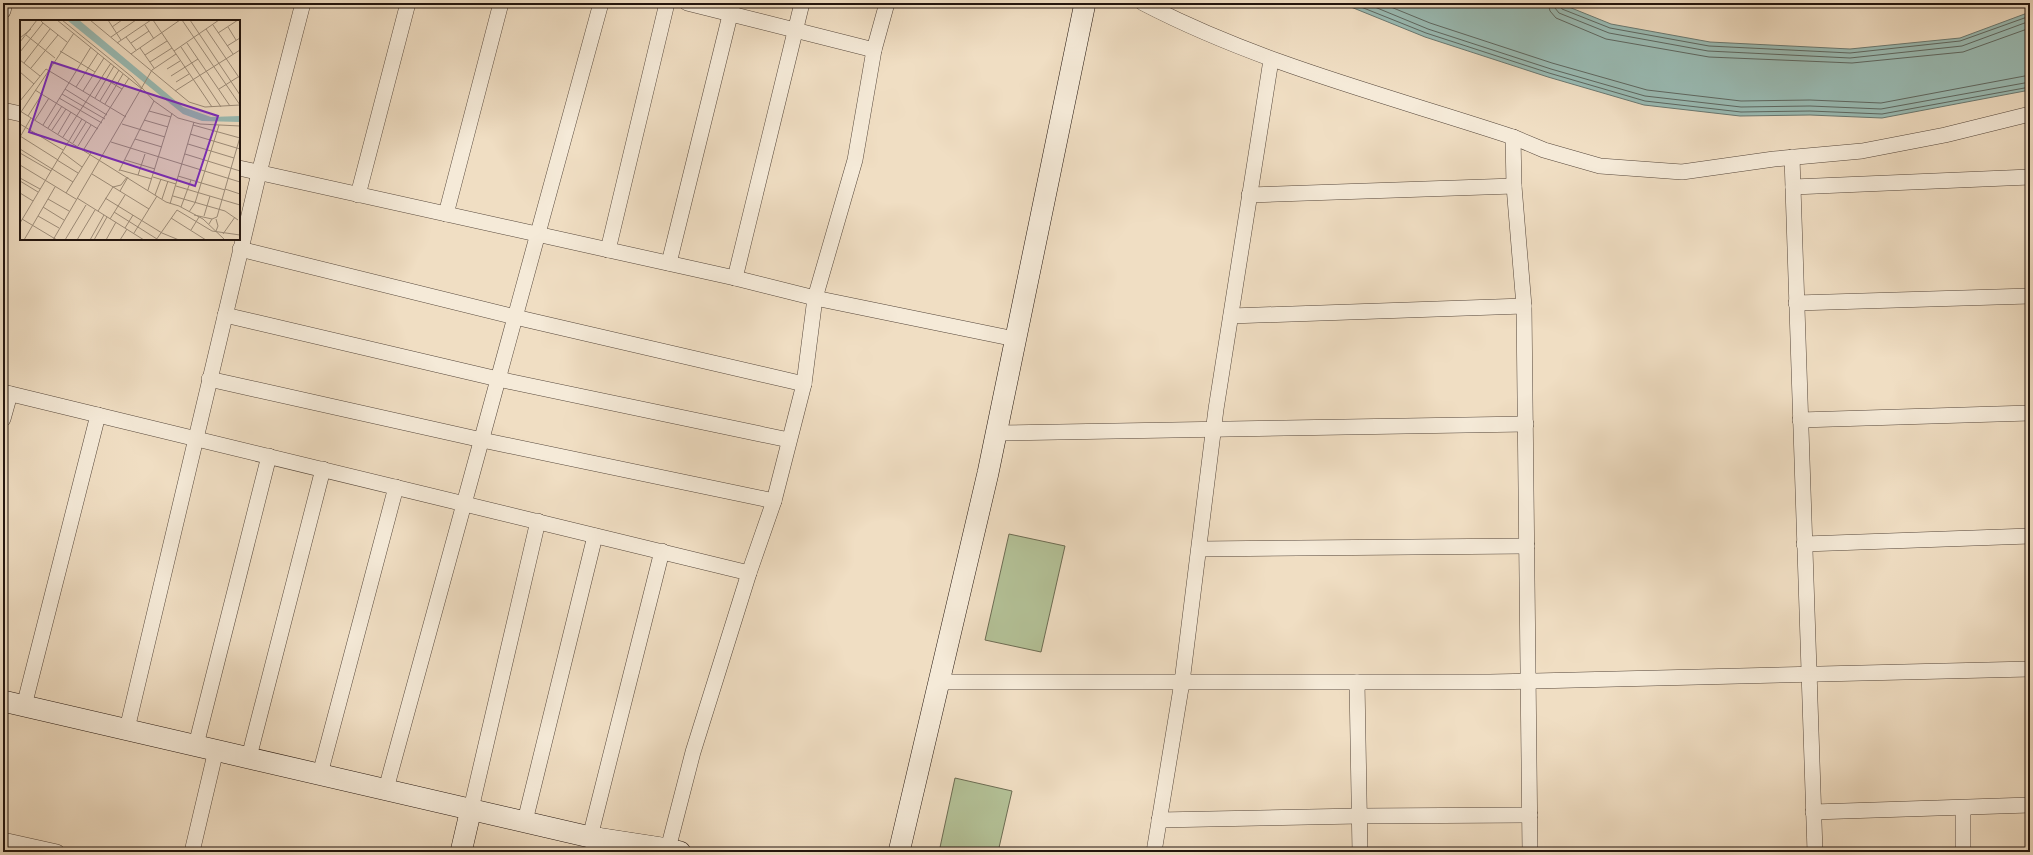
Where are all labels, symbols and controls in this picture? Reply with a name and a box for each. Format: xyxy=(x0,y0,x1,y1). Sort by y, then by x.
inset map xyxy=(20,20,240,240)

